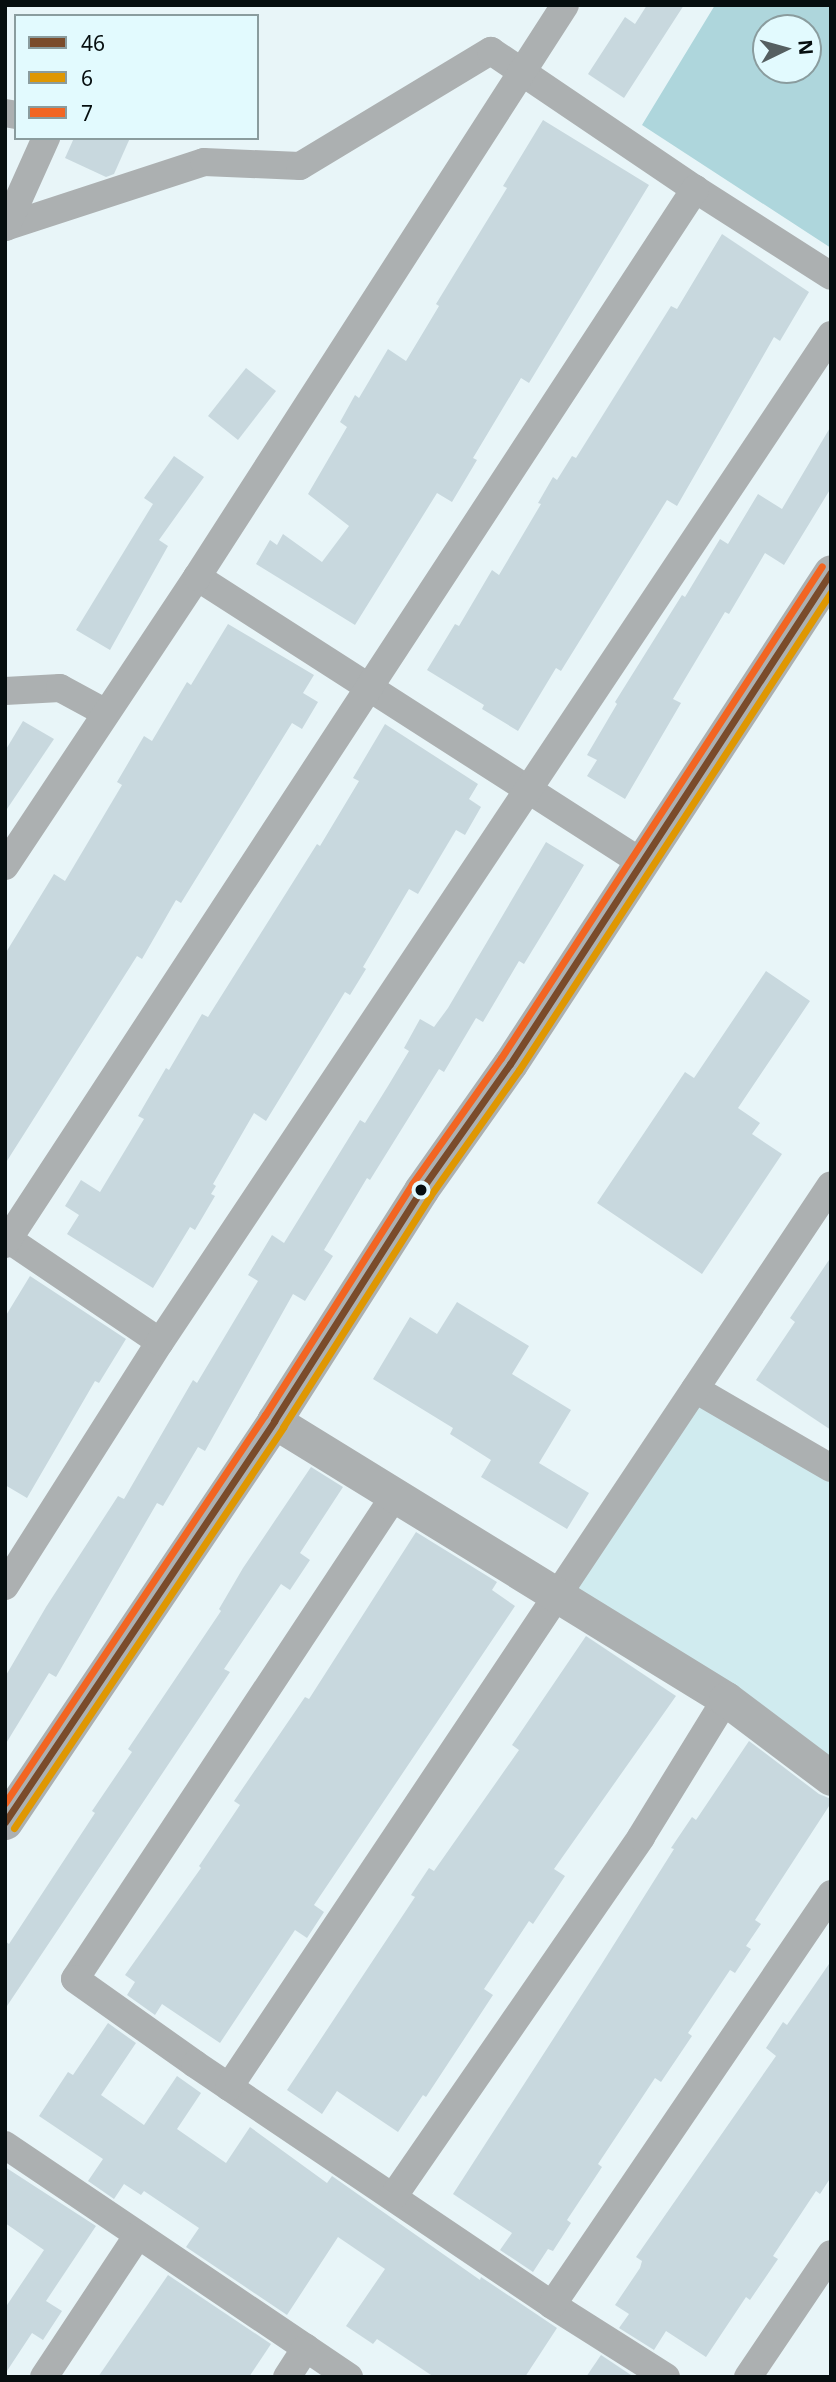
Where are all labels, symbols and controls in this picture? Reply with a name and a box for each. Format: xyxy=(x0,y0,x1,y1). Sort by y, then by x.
legend xyxy=(14,14,259,140)
north arrow xyxy=(752,14,822,84)
text: 46 xyxy=(81,29,105,57)
text: N xyxy=(792,39,820,56)
text: 6 xyxy=(81,64,93,92)
text: 7 xyxy=(81,99,93,127)
unlabelled marker xyxy=(414,1183,428,1197)

